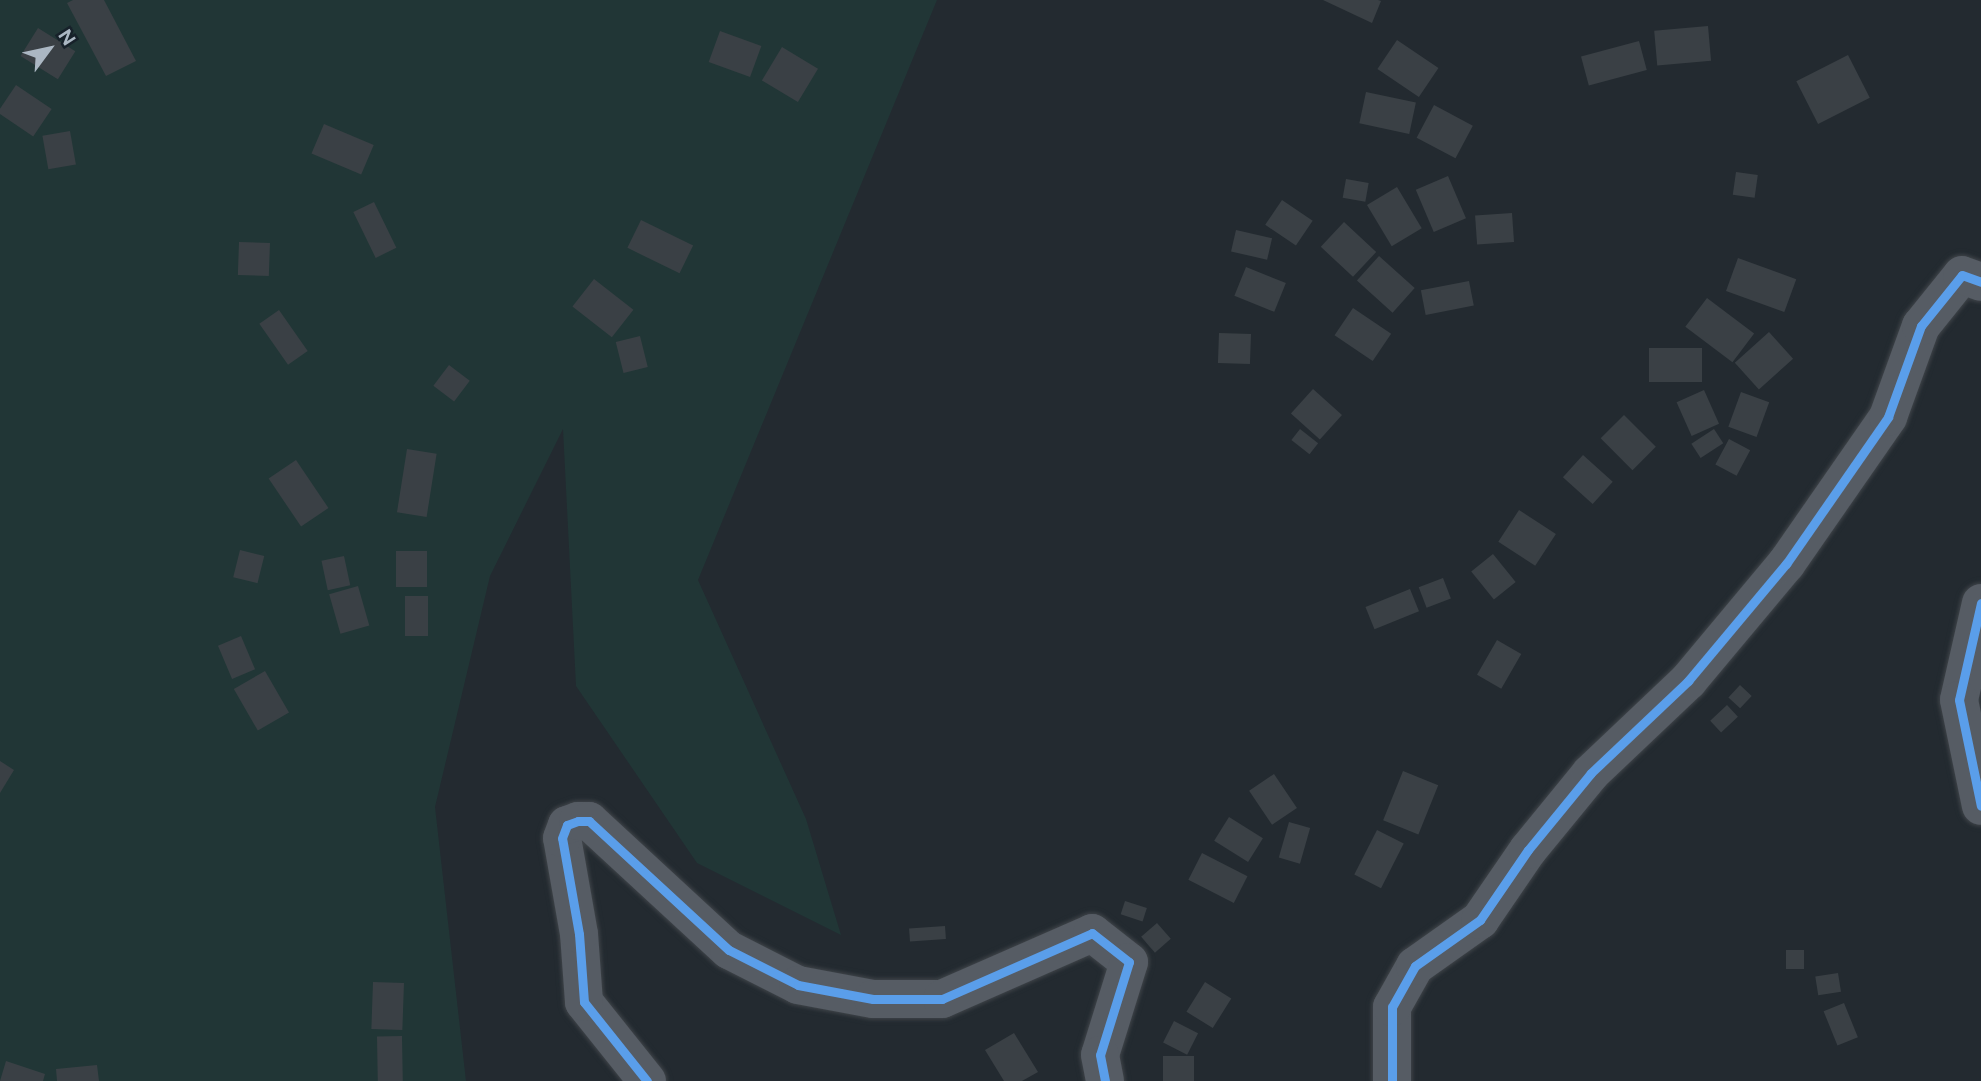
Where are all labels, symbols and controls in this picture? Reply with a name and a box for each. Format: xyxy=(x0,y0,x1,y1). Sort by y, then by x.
north arrow xyxy=(14,14,84,84)
text: N xyxy=(53,25,81,50)

